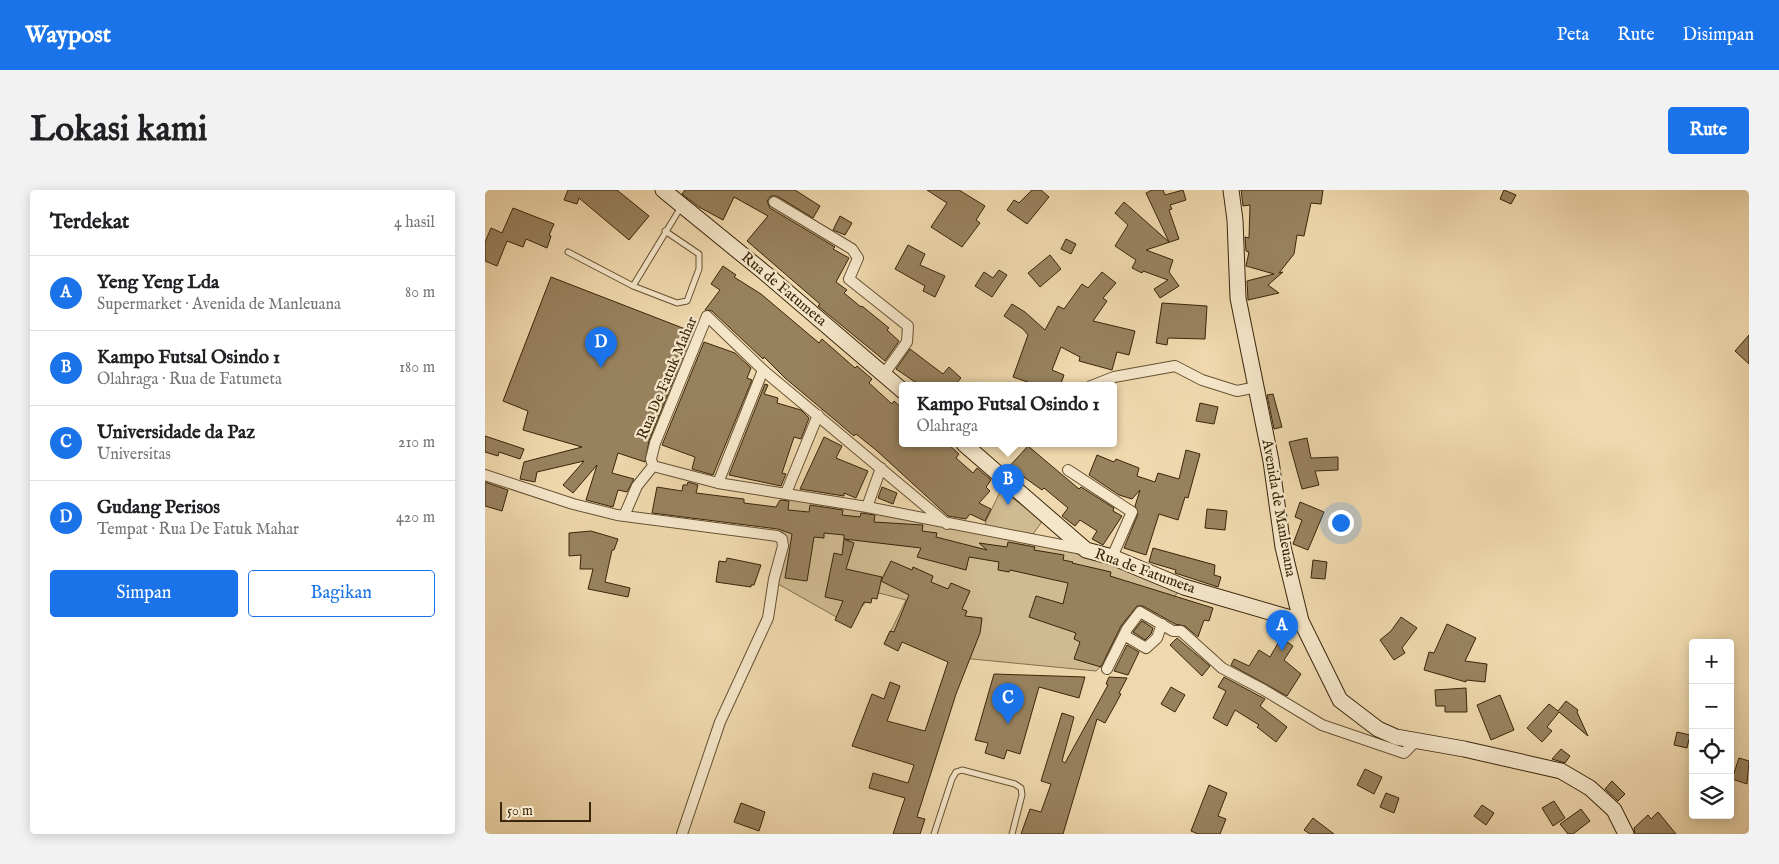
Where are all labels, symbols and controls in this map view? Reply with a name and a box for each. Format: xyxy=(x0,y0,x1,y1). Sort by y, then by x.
text: Waypost xyxy=(25,20,111,51)
text: Peta xyxy=(1557,24,1589,47)
text: Rute xyxy=(1617,24,1655,47)
text: Disimpan xyxy=(1683,24,1754,47)
button: Rute xyxy=(1668,107,1749,154)
text: Lokasi kami xyxy=(30,108,207,153)
text: Terdekat xyxy=(50,209,129,236)
text: 4 hasil xyxy=(394,213,435,233)
street label: Rua de Fatumeta xyxy=(737,248,831,331)
text: Yeng Yeng Lda xyxy=(97,271,219,295)
text: A xyxy=(61,283,71,303)
text: 80 m xyxy=(405,283,435,303)
text: Supermarket · Avenida de Manleuana xyxy=(97,295,341,315)
street label: Rua De Fatuk Mahar xyxy=(633,313,702,442)
pin: D xyxy=(585,327,617,368)
text: Kampo Futsal Osindo 1 xyxy=(97,346,280,370)
text: B xyxy=(61,358,71,378)
text: 180 m xyxy=(399,358,435,378)
text: Olahraga · Rua de Fatumeta xyxy=(97,370,282,390)
popup xyxy=(899,382,1117,447)
text: Kampo Futsal Osindo 1 xyxy=(916,393,1100,417)
text: Olahraga xyxy=(916,417,978,437)
text: Universidade da Paz xyxy=(97,421,255,445)
text: C xyxy=(60,433,72,453)
text: 210 m xyxy=(398,433,435,453)
street label: Avenida de Manleuana xyxy=(1257,437,1301,579)
text: Universitas xyxy=(97,445,171,465)
pin: B xyxy=(992,464,1024,505)
text: Gudang Perisos xyxy=(97,496,220,520)
text: D xyxy=(60,508,72,528)
text: 420 m xyxy=(396,508,435,528)
your location xyxy=(1328,510,1354,536)
text: Tempat · Rua De Fatuk Mahar xyxy=(97,520,299,540)
street label: Rua de Fatumeta xyxy=(1092,544,1198,598)
button: Simpan xyxy=(50,570,238,617)
button: Bagikan xyxy=(248,570,435,617)
pin: A xyxy=(1266,610,1298,651)
map controls xyxy=(1689,639,1734,819)
button: + xyxy=(1689,639,1734,684)
pin: C xyxy=(992,683,1024,724)
button: − xyxy=(1689,684,1734,729)
button: locate xyxy=(1689,729,1734,774)
button: layers xyxy=(1689,774,1734,819)
scale bar xyxy=(500,799,591,822)
text: 50 m xyxy=(507,802,533,820)

